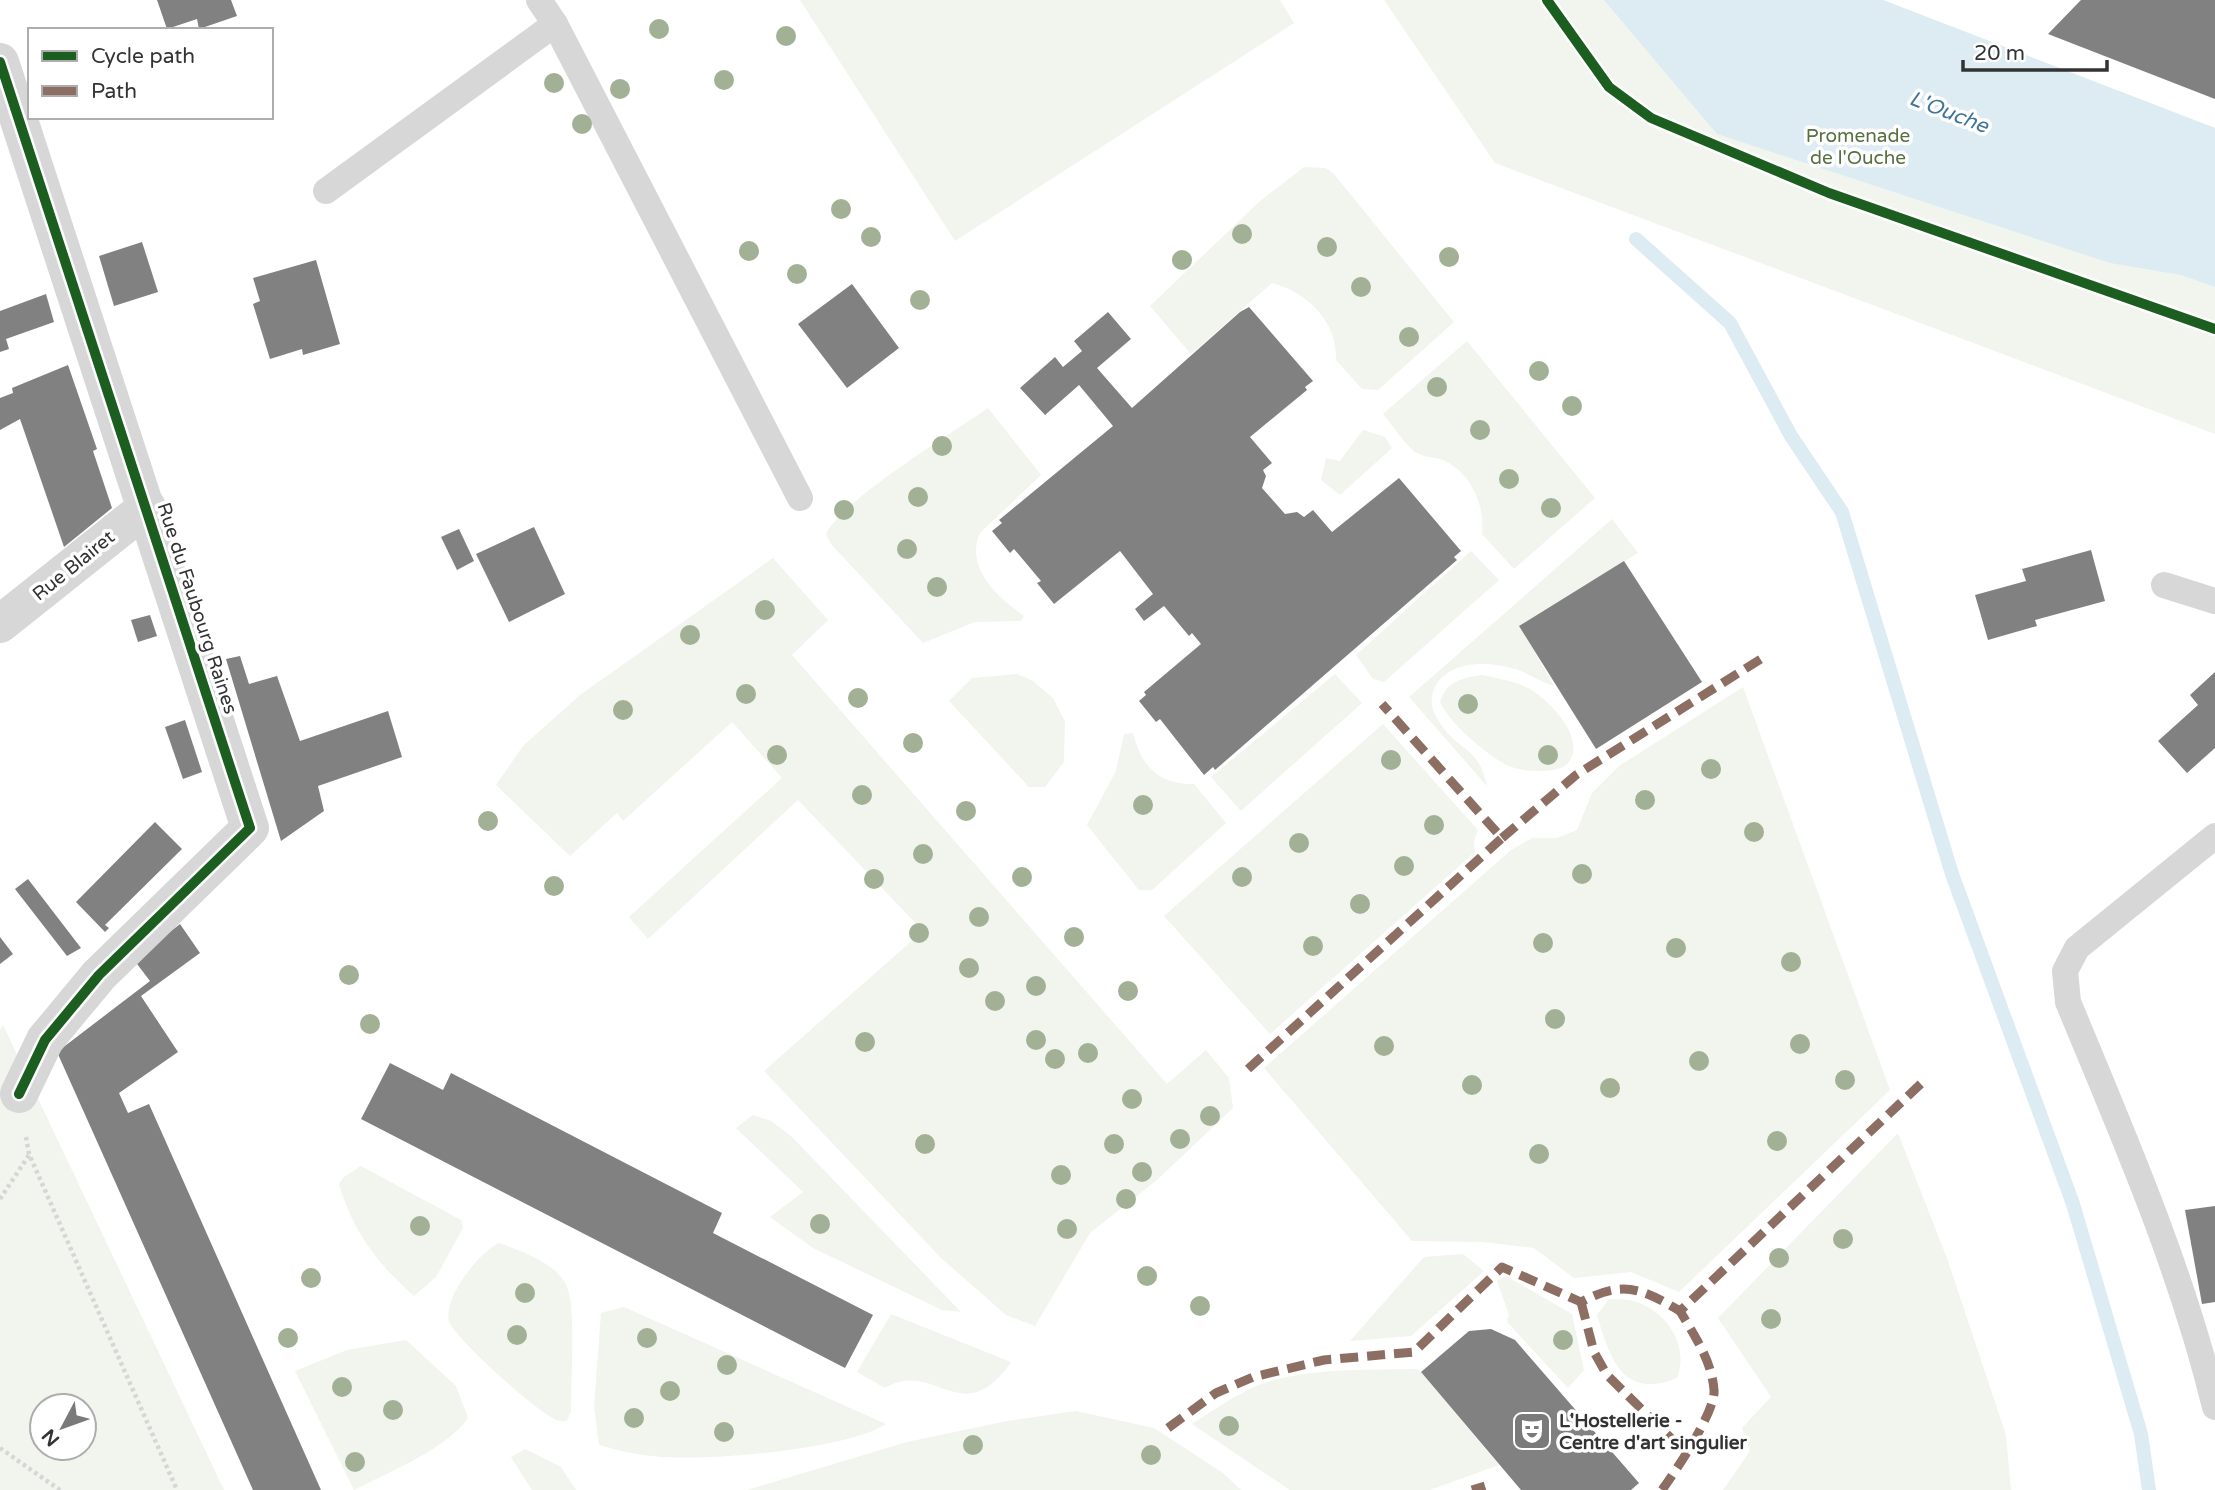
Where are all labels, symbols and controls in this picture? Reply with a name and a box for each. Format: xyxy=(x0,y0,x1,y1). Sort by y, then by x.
legend xyxy=(28,28,273,119)
scale bar xyxy=(1963,28,2106,72)
text: 20 m xyxy=(1974,41,2025,66)
text: Cycle path xyxy=(91,44,195,69)
text: Path xyxy=(91,79,137,104)
water label: L'Ouche xyxy=(1906,86,1993,139)
park label: Promenade de l'Ouche xyxy=(1806,125,1910,169)
street label: Rue du Faubourg Raines xyxy=(152,500,242,717)
street label: Rue Blairet xyxy=(28,526,119,605)
north arrow xyxy=(28,1392,98,1462)
theatre icon: L'Hostellerie - Centre d'art singulier xyxy=(1511,1410,1553,1452)
place label: L'Hostellerie - Centre d'art singulier xyxy=(1559,1410,1748,1455)
text: N xyxy=(38,1425,64,1450)

